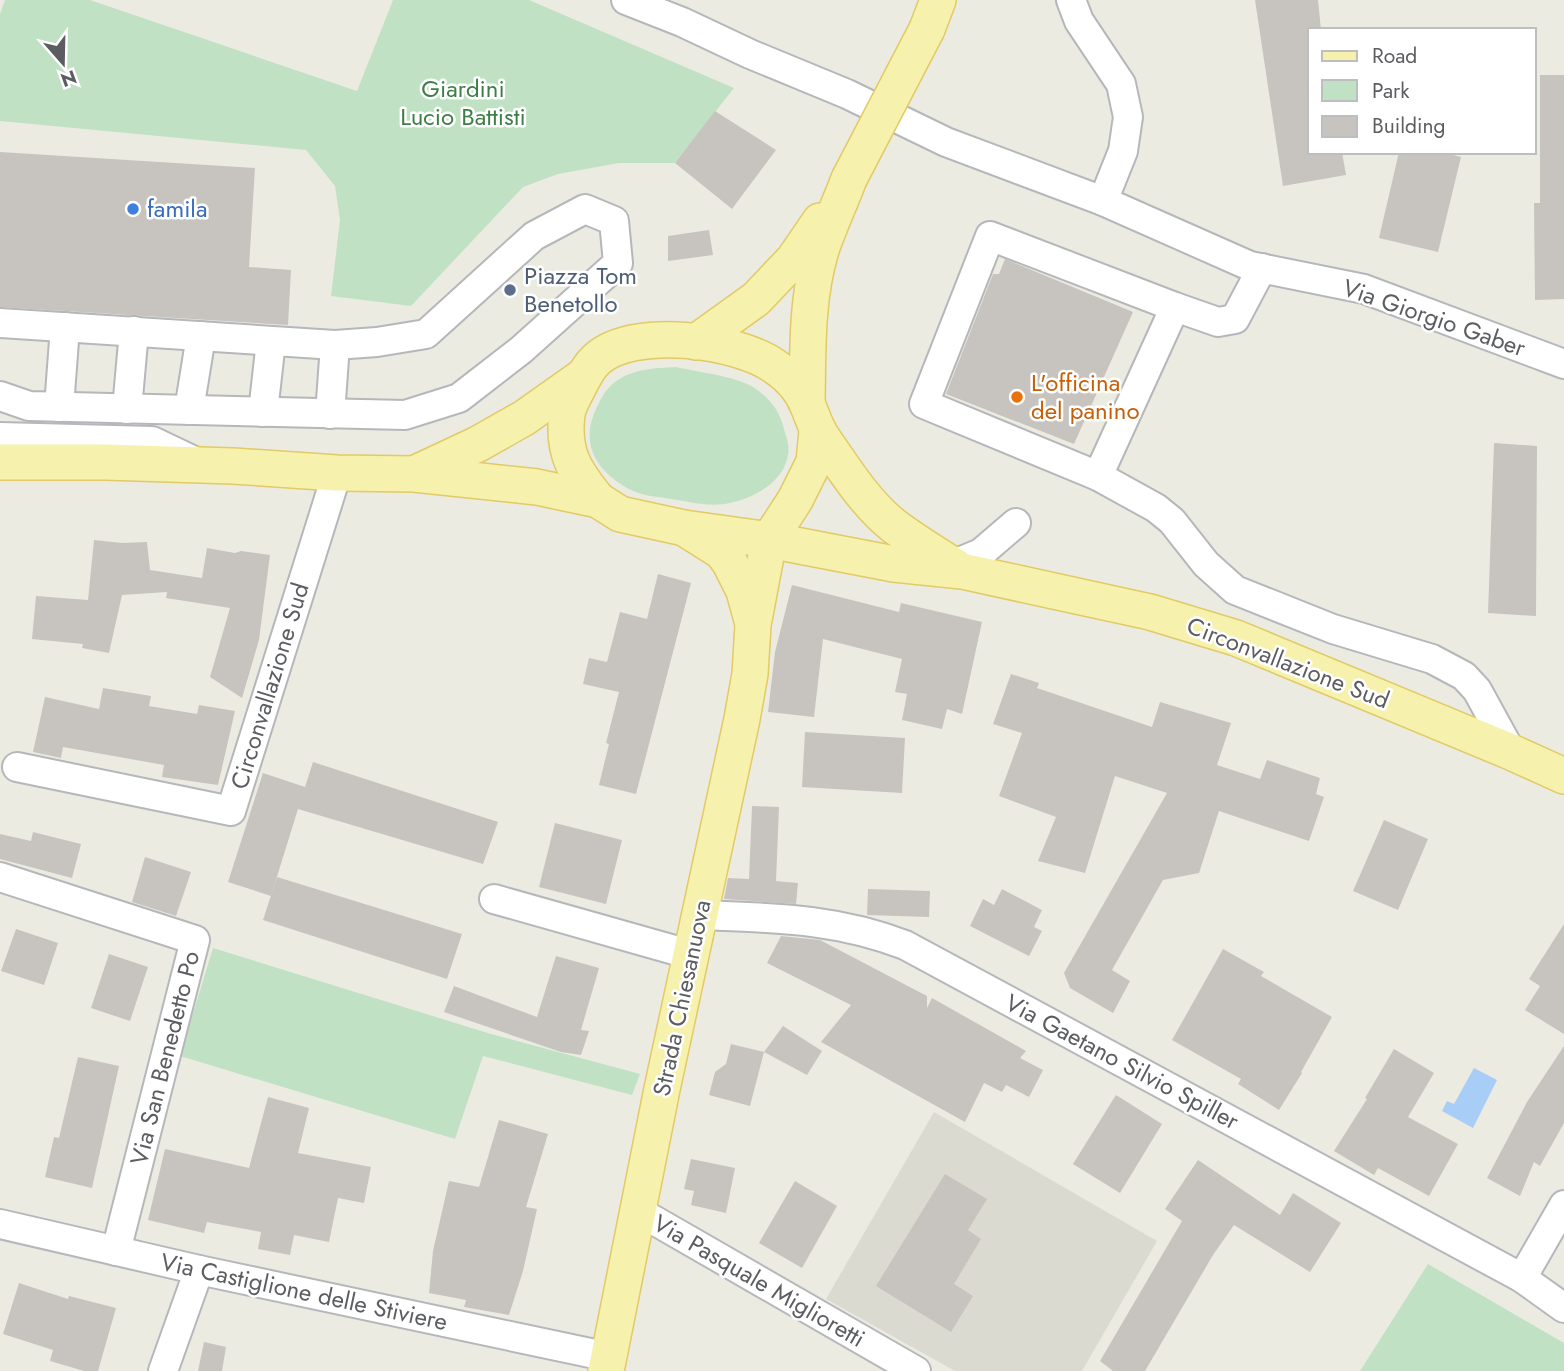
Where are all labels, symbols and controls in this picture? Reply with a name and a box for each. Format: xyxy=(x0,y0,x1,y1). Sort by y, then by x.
north arrow xyxy=(28,28,98,98)
legend xyxy=(1308,28,1536,154)
text: Road xyxy=(1372,41,1417,71)
text: N xyxy=(57,63,80,94)
park label: Giardini Lucio Battisti xyxy=(400,71,526,134)
text: Park xyxy=(1372,76,1410,106)
text: Building xyxy=(1372,111,1445,141)
place label: famila xyxy=(147,191,207,226)
marker: famila xyxy=(125,201,141,217)
place label: Piazza Tom Benetollo xyxy=(524,258,637,321)
street label: Via Giorgio Gaber xyxy=(1338,270,1531,365)
marker: Piazza Tom Benetollo xyxy=(502,282,518,298)
place label: L'officina del panino xyxy=(1031,365,1140,428)
marker: L'officina del panino xyxy=(1009,389,1025,405)
street label: Circonvallazione Sud xyxy=(221,578,318,793)
street label: Circonvallazione Sud xyxy=(1182,608,1394,717)
street label: Strada Chiesanuova xyxy=(644,896,719,1099)
street label: Via San Benedetto Po xyxy=(121,947,208,1169)
street label: Via Gaetano Silvio Spiller xyxy=(999,985,1246,1138)
street label: Via Pasquale Miglioretti xyxy=(647,1206,872,1356)
street label: Via Castiglione delle Stiviere xyxy=(157,1244,451,1339)

